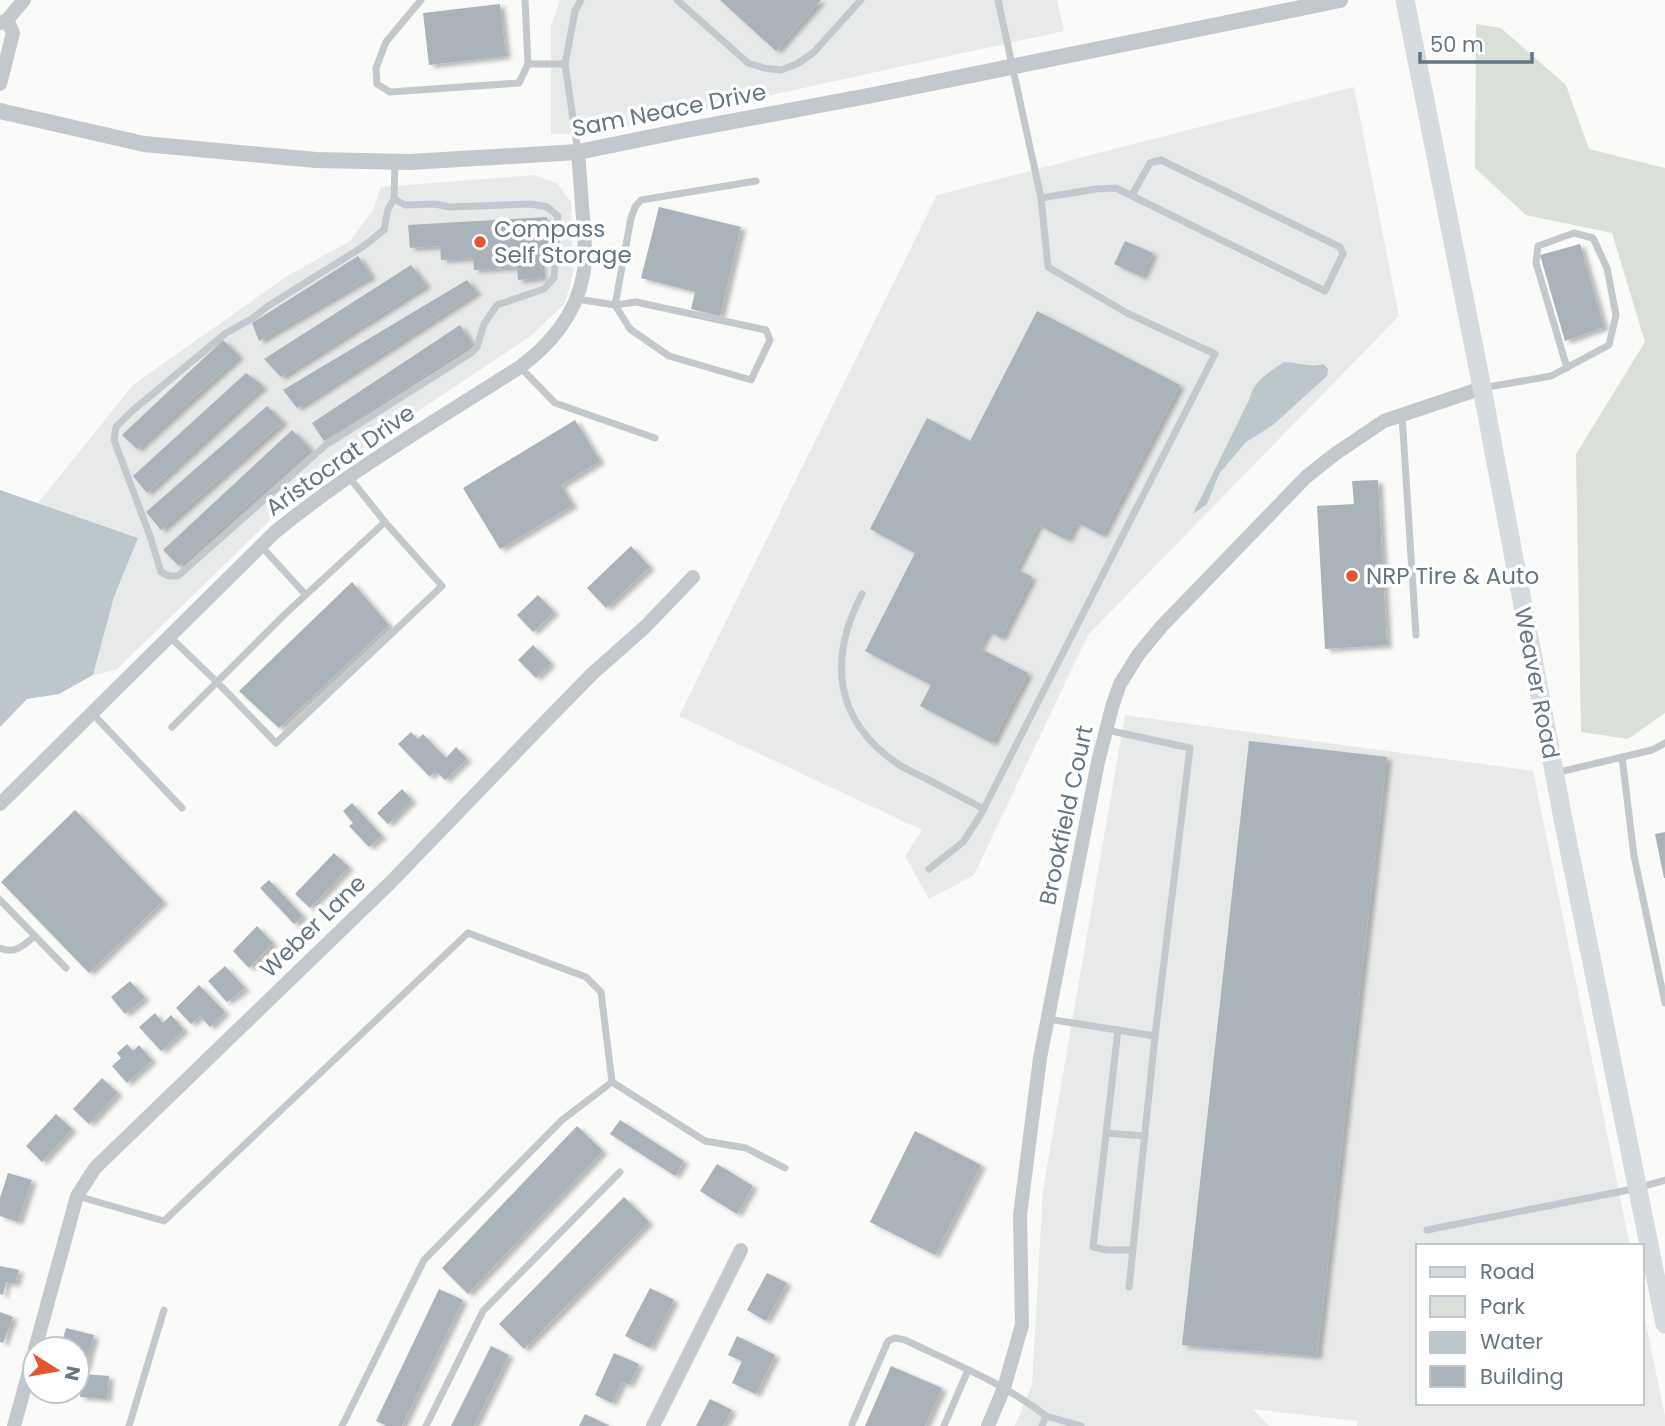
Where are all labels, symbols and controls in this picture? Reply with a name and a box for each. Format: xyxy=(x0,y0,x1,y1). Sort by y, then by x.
scale bar xyxy=(1420,21,1532,65)
text: 50 m xyxy=(1430,30,1484,59)
street label: Sam Neace Drive xyxy=(569,76,769,144)
place label: Compass Self Storage xyxy=(494,213,632,271)
marker: Compass Self Storage xyxy=(472,234,488,250)
street label: Aristocrat Drive xyxy=(259,397,421,523)
place label: NRP Tire & Auto xyxy=(1366,560,1539,592)
marker: NRP Tire & Auto xyxy=(1344,568,1360,584)
street label: Weaver Road xyxy=(1507,604,1567,762)
street label: Brookfield Court xyxy=(1031,722,1101,908)
street label: Weber Lane xyxy=(253,867,373,985)
legend xyxy=(1416,1244,1644,1405)
text: Road xyxy=(1480,1257,1535,1286)
text: Park xyxy=(1480,1292,1525,1321)
text: Water xyxy=(1480,1327,1543,1356)
north arrow xyxy=(21,1335,91,1405)
text: Building xyxy=(1480,1362,1564,1391)
text: N xyxy=(58,1364,87,1383)

